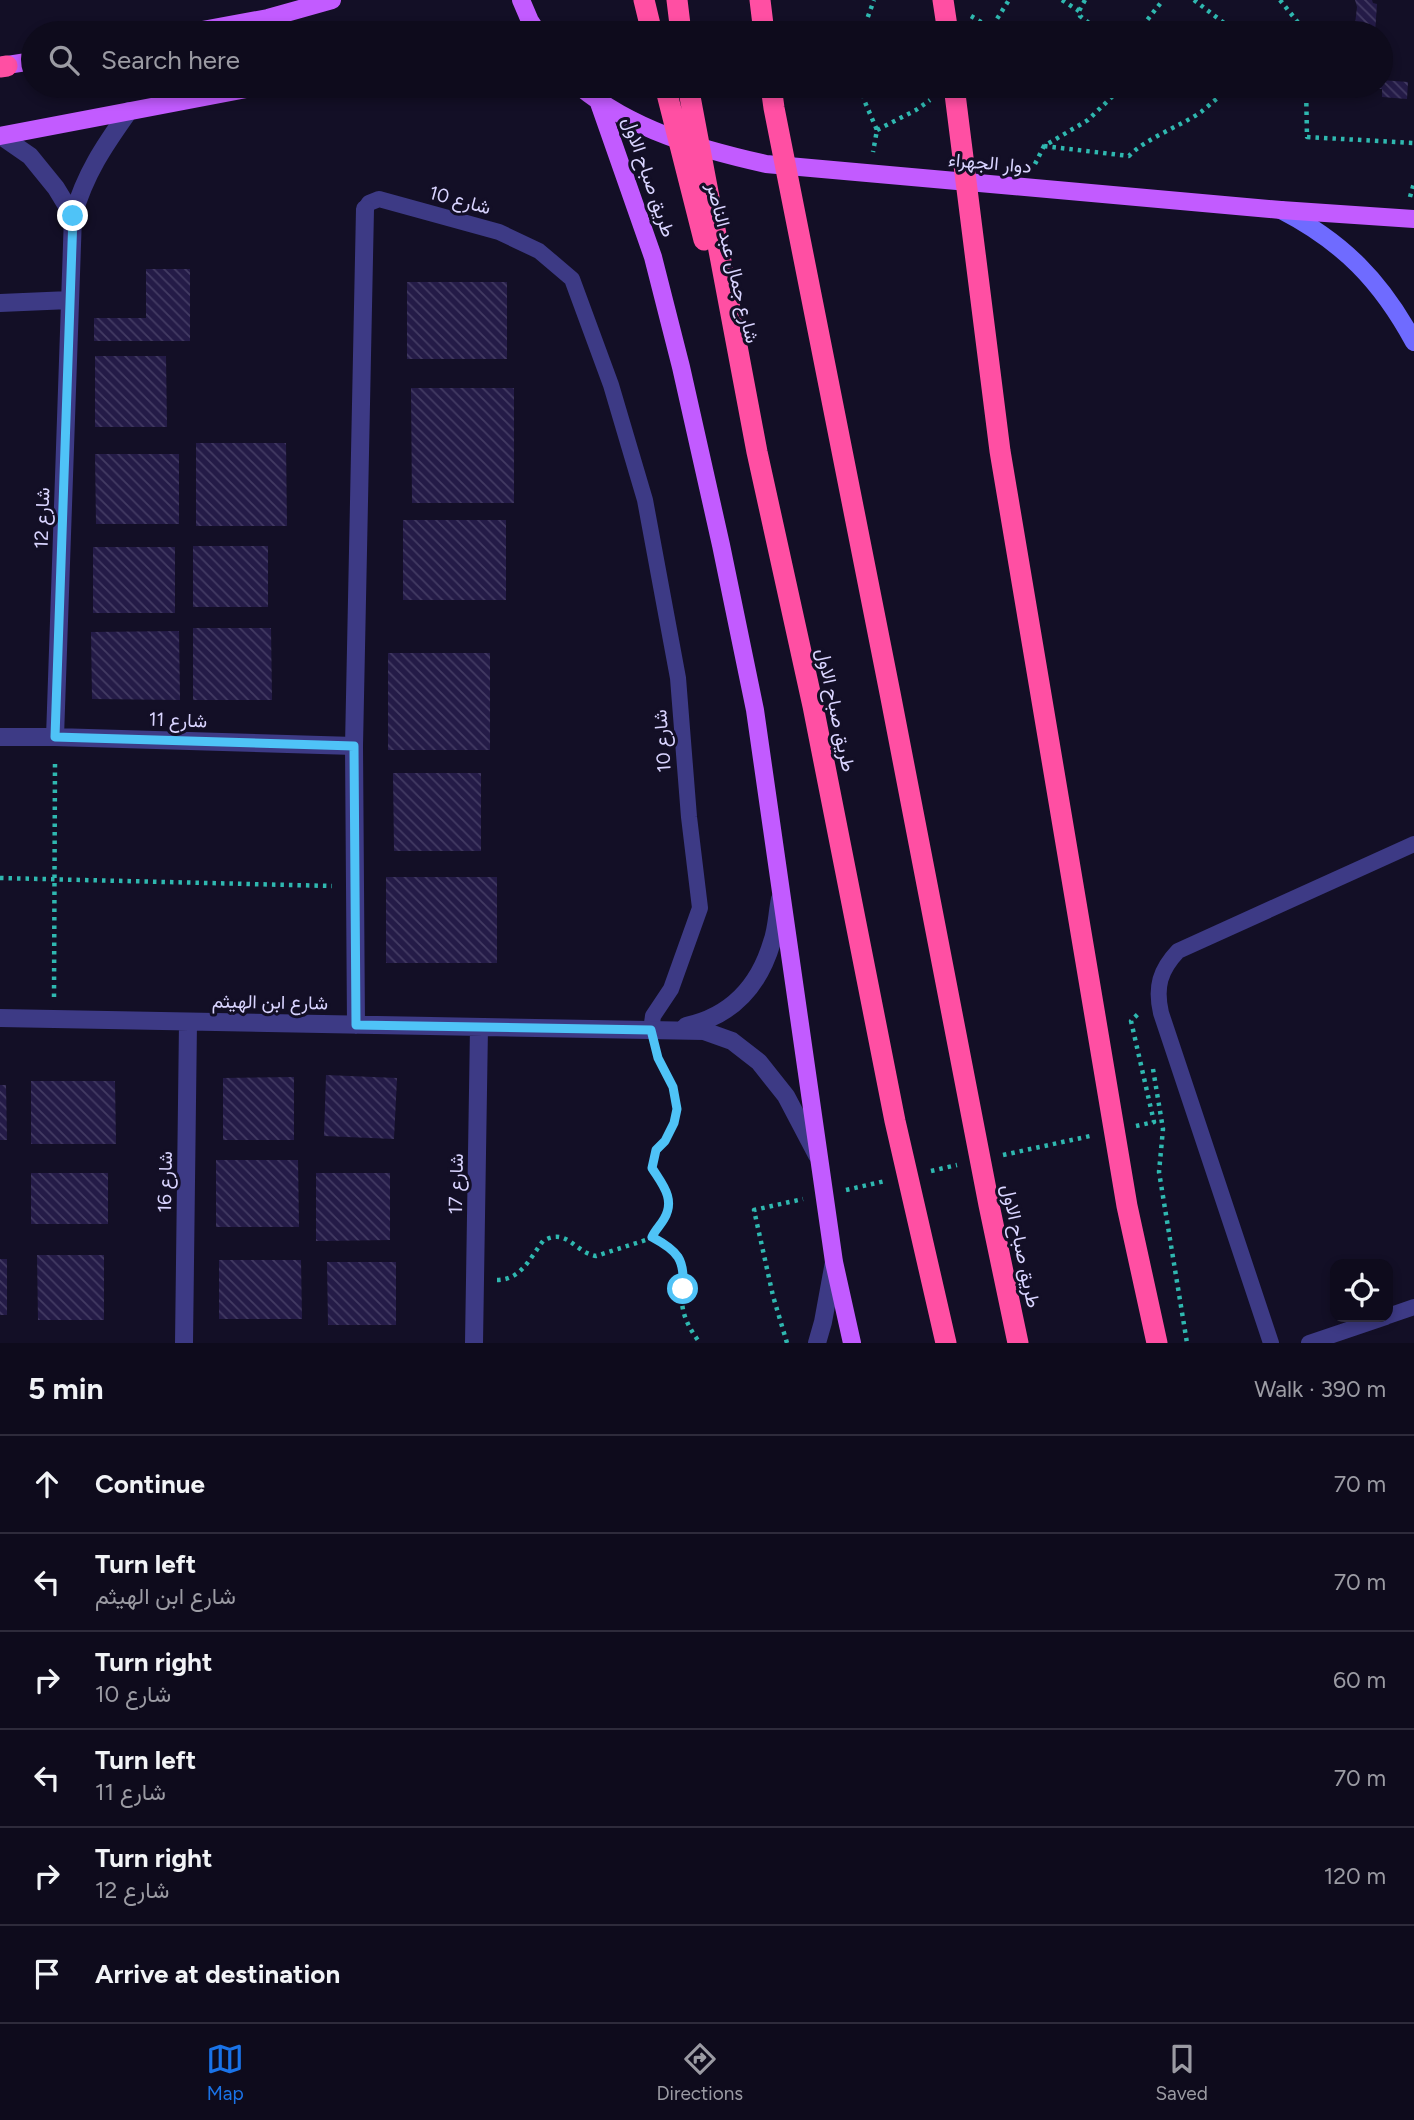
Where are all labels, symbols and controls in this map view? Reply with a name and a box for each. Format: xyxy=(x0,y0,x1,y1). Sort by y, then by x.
search box xyxy=(21,21,1393,98)
icon: search xyxy=(45,41,83,79)
text: Search here xyxy=(101,44,240,76)
street label: طريق صباح الاول xyxy=(617,114,680,240)
street label: دوار الجهراء xyxy=(947,148,1033,178)
street label: شارع جمال عبد الناصر xyxy=(701,180,764,346)
street label: شارع 10 xyxy=(426,181,493,220)
route end xyxy=(57,200,88,231)
street label: شارع 12 xyxy=(29,487,56,549)
street label: طريق صباح الاول xyxy=(811,646,860,774)
street label: شارع 11 xyxy=(148,707,208,734)
street label: شارع 10 xyxy=(648,709,677,773)
street label: شارع ابن الهيثم xyxy=(212,989,328,1016)
street label: شارع 16 xyxy=(153,1151,178,1213)
street label: شارع 17 xyxy=(444,1153,469,1215)
street label: طريق صباح الاول xyxy=(996,1182,1045,1310)
map controls xyxy=(1330,1259,1393,1322)
button: locate xyxy=(1330,1259,1393,1322)
route start xyxy=(667,1273,698,1304)
text: 5 min xyxy=(28,1370,104,1407)
text: Walk · 390 m xyxy=(1254,1375,1386,1403)
icon: ahead xyxy=(28,1465,66,1503)
text: Continue xyxy=(95,1468,205,1500)
text: 70 m xyxy=(1334,1470,1386,1498)
text: Turn left xyxy=(95,1548,196,1580)
icon: left xyxy=(28,1563,66,1601)
text: 70 m xyxy=(1334,1568,1386,1596)
text: شارع ابن الهيثم xyxy=(95,1582,236,1610)
text: Turn right xyxy=(95,1646,212,1678)
icon: right xyxy=(28,1661,66,1699)
text: 60 m xyxy=(1333,1666,1386,1694)
text: شارع 10 xyxy=(95,1680,171,1708)
text: Turn left xyxy=(95,1744,196,1776)
icon: left xyxy=(28,1759,66,1797)
text: 70 m xyxy=(1334,1764,1386,1792)
text: شارع 11 xyxy=(95,1778,166,1806)
text: Turn right xyxy=(95,1842,212,1874)
icon: right xyxy=(28,1857,66,1895)
text: 120 m xyxy=(1324,1862,1386,1890)
text: شارع 12 xyxy=(95,1876,169,1904)
icon: arrive xyxy=(28,1955,66,1993)
text: Arrive at destination xyxy=(95,1958,340,1990)
tab: Map xyxy=(206,2040,244,2105)
tab: Directions xyxy=(656,2040,743,2105)
tab: Saved xyxy=(1155,2040,1208,2105)

